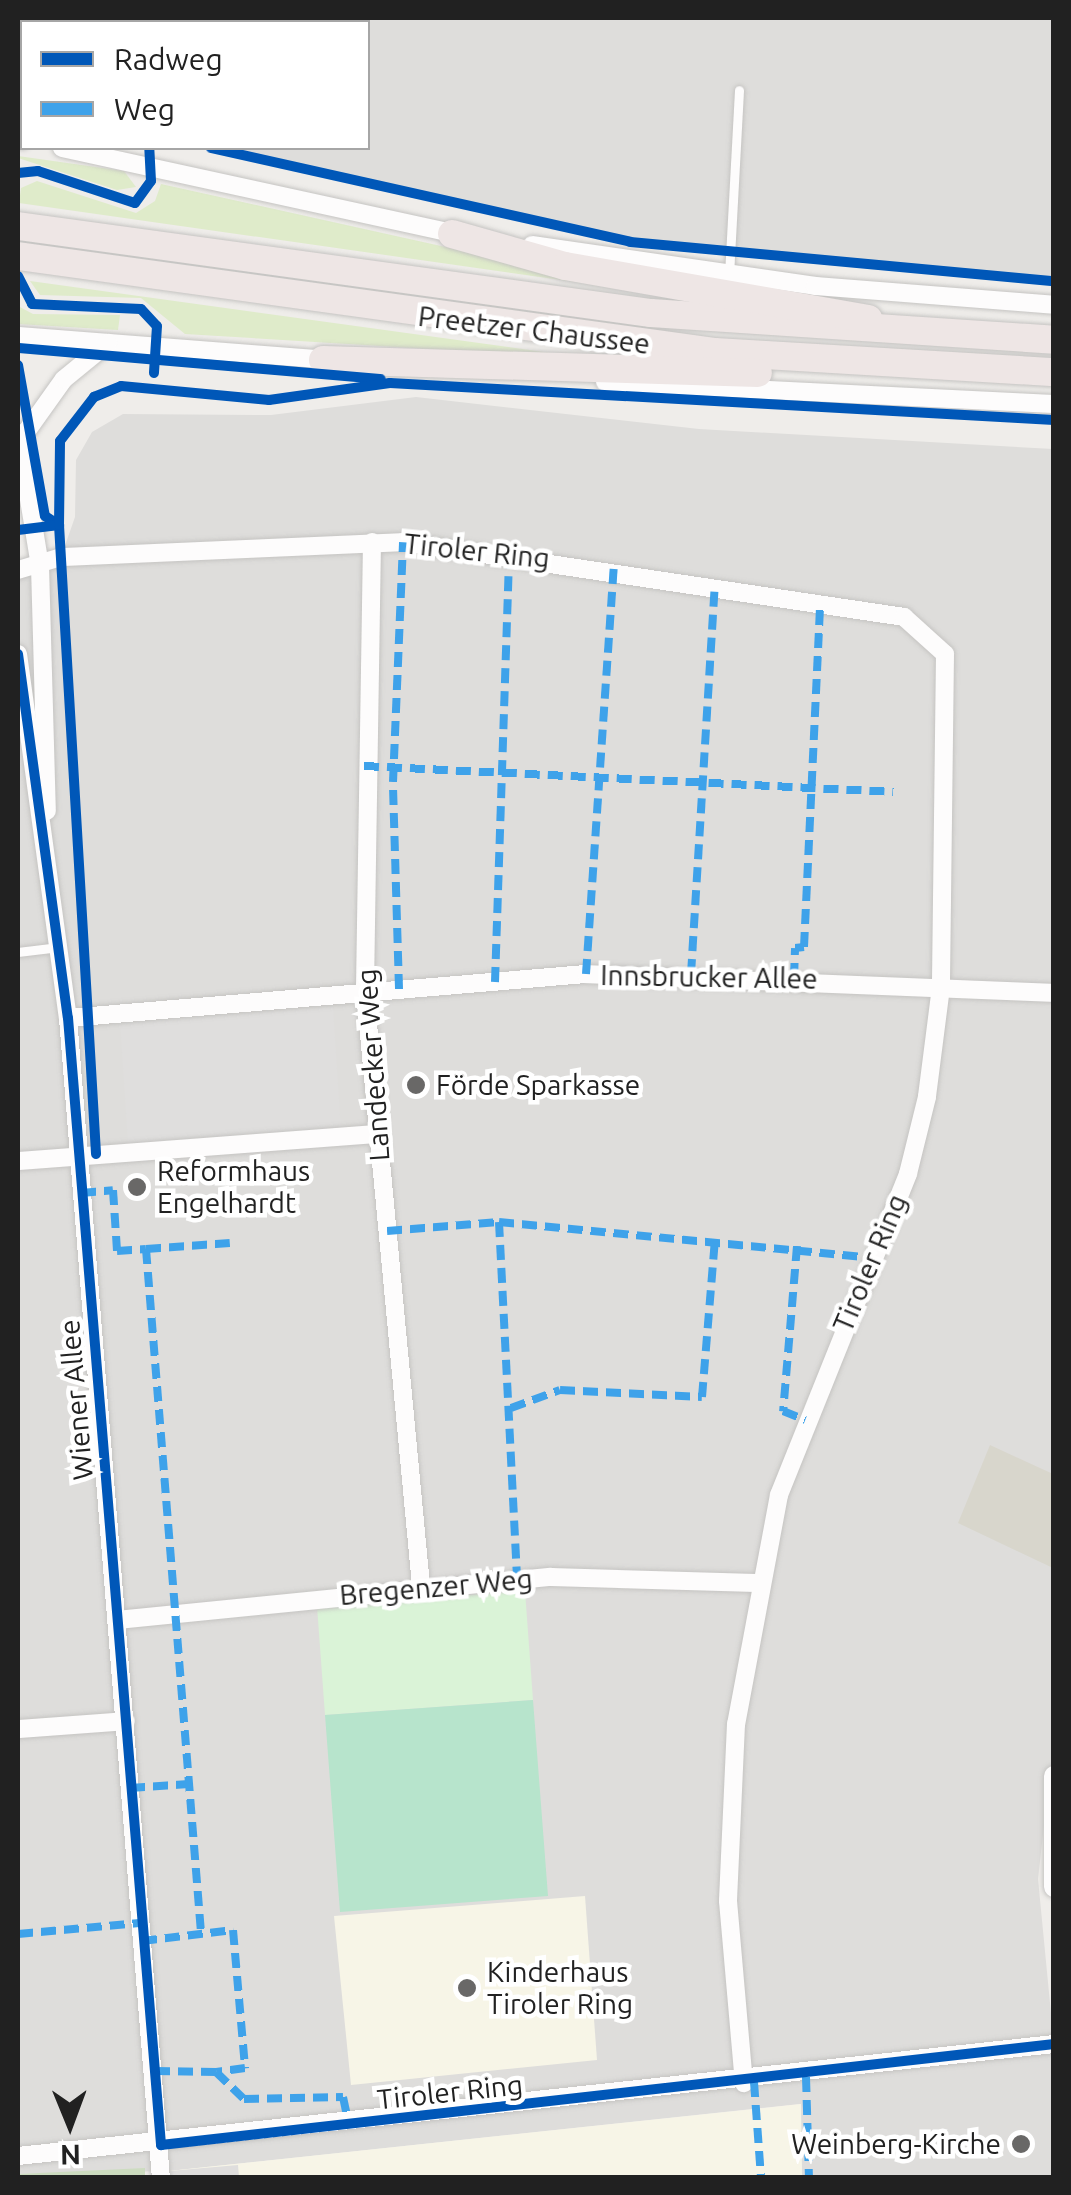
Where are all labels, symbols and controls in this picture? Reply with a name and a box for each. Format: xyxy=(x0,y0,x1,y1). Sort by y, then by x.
legend xyxy=(20,20,370,150)
text: Radweg xyxy=(114,42,223,76)
text: Weg xyxy=(114,92,175,126)
street label: Preetzer Chaussee xyxy=(416,299,652,361)
street label: Tiroler Ring xyxy=(403,527,551,575)
street label: Innsbrucker Allee xyxy=(600,958,818,996)
street label: Landecker Weg xyxy=(350,968,396,1162)
place label: Förde Sparkasse xyxy=(436,1068,640,1102)
marker: Förde Sparkasse xyxy=(405,1074,427,1096)
place label: Reformhaus Engelhardt xyxy=(157,1154,310,1220)
marker: Reformhaus Engelhardt xyxy=(126,1176,148,1198)
street label: Tiroler Ring xyxy=(826,1189,914,1337)
street label: Wiener Allee xyxy=(52,1318,100,1482)
street label: Bregenzer Weg xyxy=(338,1562,534,1612)
place label: Kinderhaus Tiroler Ring xyxy=(487,1955,633,2021)
marker: Kinderhaus Tiroler Ring xyxy=(456,1977,478,1999)
street label: Tiroler Ring xyxy=(376,2068,524,2116)
north arrow xyxy=(20,2075,120,2175)
place label: Weinberg-Kirche xyxy=(791,2127,1001,2161)
marker: Weinberg-Kirche xyxy=(1010,2133,1032,2155)
text: N xyxy=(60,2140,81,2171)

